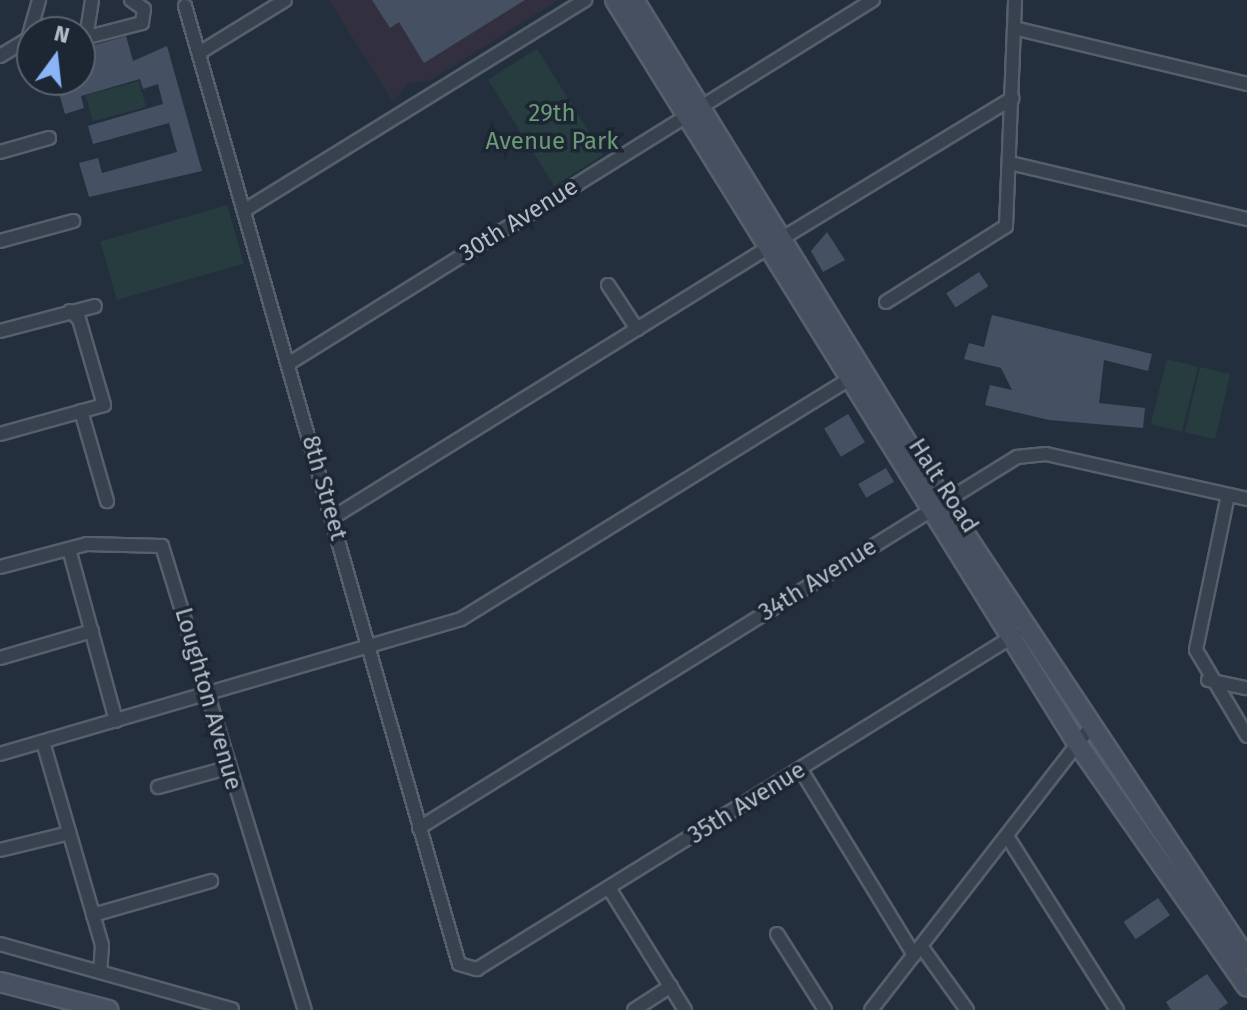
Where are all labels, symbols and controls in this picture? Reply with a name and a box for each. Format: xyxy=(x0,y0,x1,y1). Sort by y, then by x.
north arrow xyxy=(16,16,96,96)
text: N xyxy=(51,19,72,49)
park label: 29th Avenue Park xyxy=(485,100,619,156)
street label: 30th Avenue xyxy=(455,172,583,268)
street label: 8th Street xyxy=(295,432,353,544)
street label: Halt Road xyxy=(902,433,984,539)
street label: 34th Avenue xyxy=(754,532,882,628)
street label: Loughton Avenue xyxy=(168,605,248,793)
street label: 35th Avenue xyxy=(683,756,811,850)

